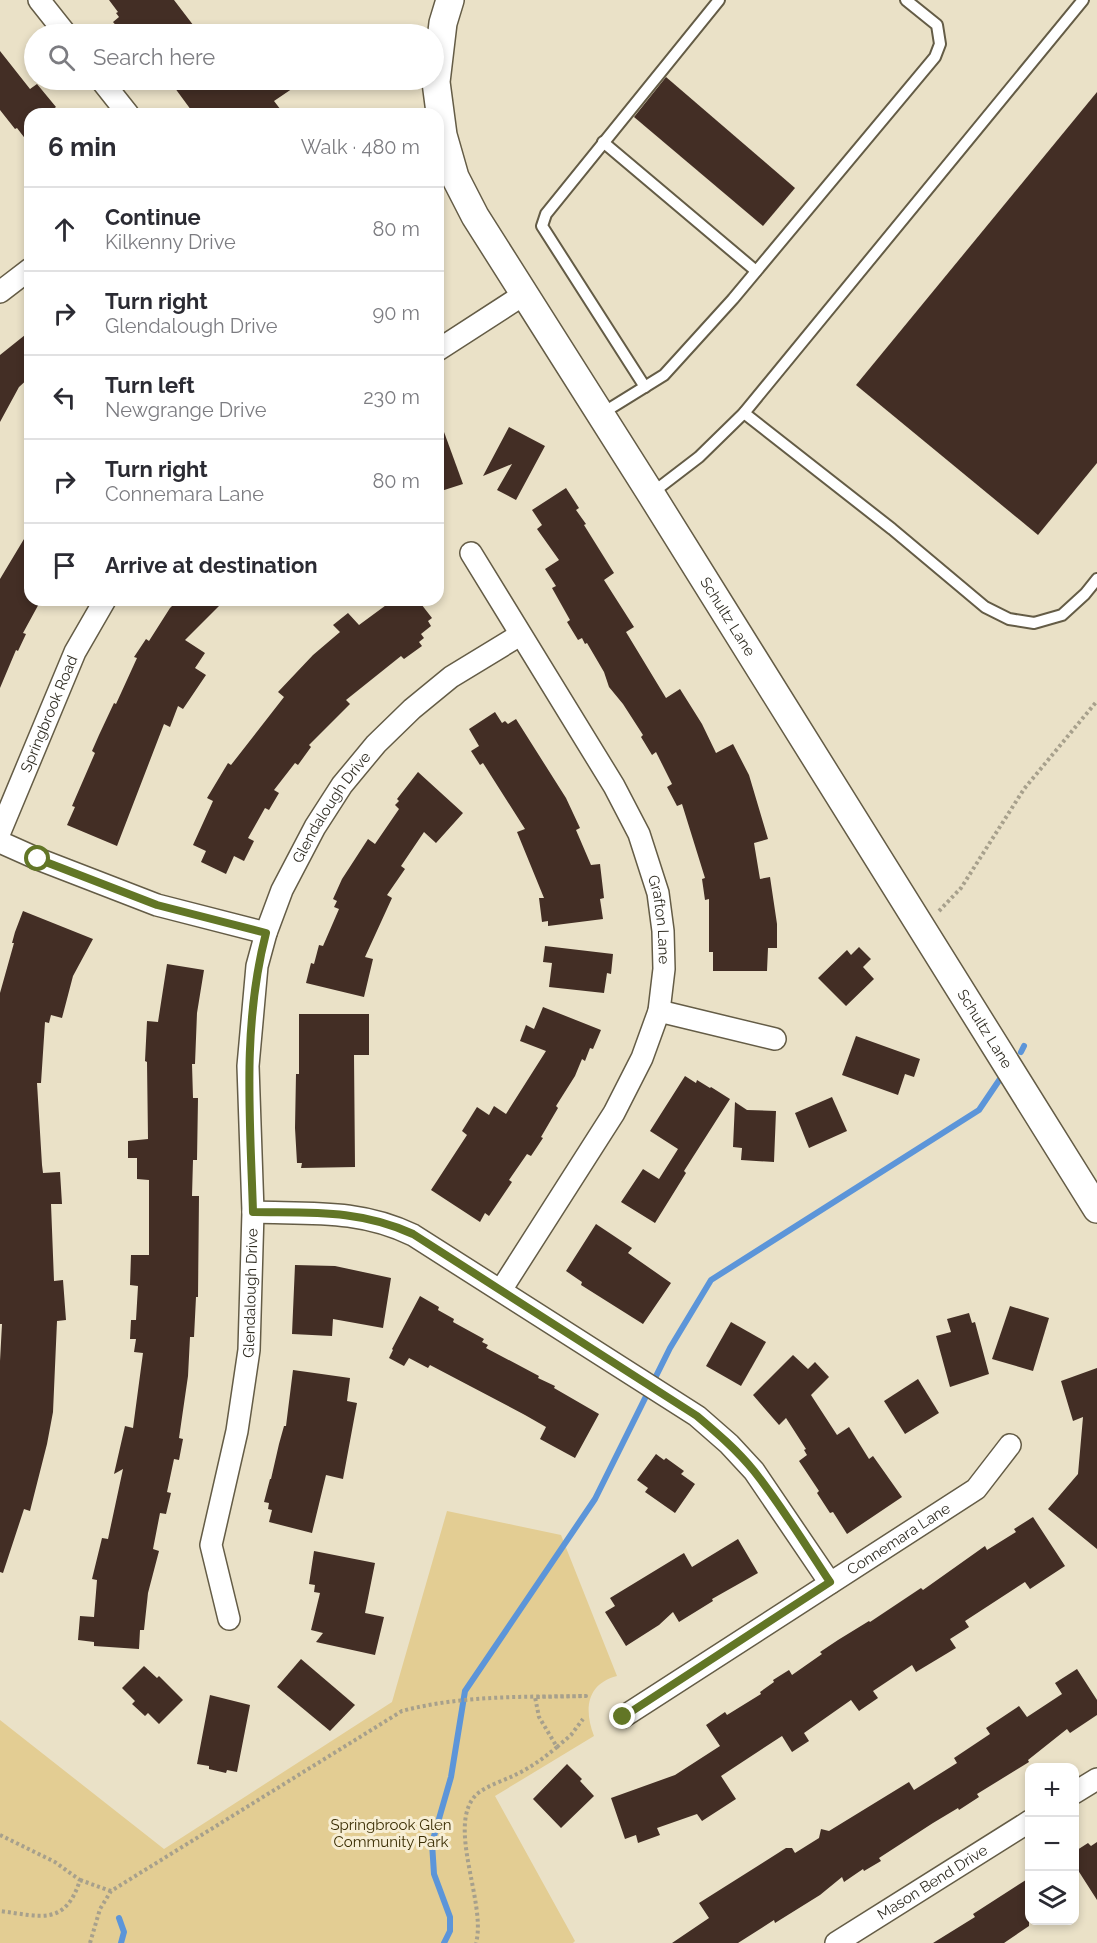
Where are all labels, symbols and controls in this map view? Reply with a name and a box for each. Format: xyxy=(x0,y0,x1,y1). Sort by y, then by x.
search box xyxy=(24,24,444,90)
icon: search xyxy=(45,41,78,74)
text: Search here xyxy=(93,44,215,70)
text: 6 min xyxy=(48,132,117,162)
text: Walk · 480 m xyxy=(301,135,420,159)
text: Continue xyxy=(105,204,201,230)
icon: ahead xyxy=(48,213,81,246)
text: 80 m xyxy=(372,217,420,241)
text: Kilkenny Drive xyxy=(105,230,236,254)
text: Turn right xyxy=(105,288,208,314)
icon: right xyxy=(48,297,81,330)
text: 90 m xyxy=(373,301,420,325)
text: Glendalough Drive xyxy=(105,314,278,338)
text: Turn left xyxy=(105,372,195,398)
icon: left xyxy=(48,381,81,414)
text: 230 m xyxy=(363,385,420,409)
text: Newgrange Drive xyxy=(105,398,266,422)
text: Turn right xyxy=(105,456,208,482)
icon: right xyxy=(48,465,81,498)
text: 80 m xyxy=(372,469,420,493)
text: Connemara Lane xyxy=(105,482,264,506)
icon: arrive xyxy=(48,549,81,582)
text: Arrive at destination xyxy=(105,552,318,578)
street label: Schultz Lane xyxy=(696,574,759,660)
street label: Springbrook Road xyxy=(17,653,82,775)
street label: Glendalough Drive xyxy=(289,748,375,866)
route start xyxy=(24,845,50,871)
street label: Grafton Lane xyxy=(644,873,673,965)
street label: Schultz Lane xyxy=(953,986,1016,1072)
street label: Glendalough Drive xyxy=(239,1228,262,1359)
street label: Connemara Lane xyxy=(844,1499,954,1579)
route end xyxy=(609,1703,635,1729)
map controls xyxy=(1025,1763,1079,1925)
button: + xyxy=(1025,1763,1079,1817)
park label: Springbrook Glen Community Park xyxy=(330,1816,452,1851)
button: − xyxy=(1025,1817,1079,1871)
street label: Mason Bend Drive xyxy=(874,1841,991,1924)
button: layers xyxy=(1025,1871,1079,1925)

